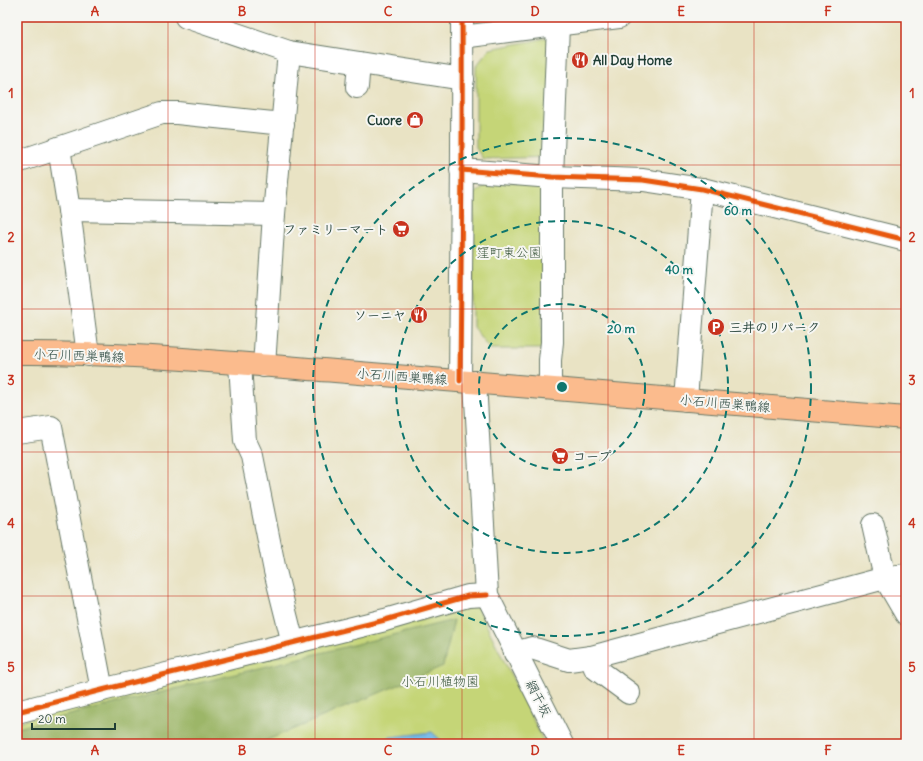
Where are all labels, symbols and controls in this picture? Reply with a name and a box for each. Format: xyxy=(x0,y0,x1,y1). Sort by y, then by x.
text: A xyxy=(91,3,100,20)
text: B xyxy=(238,3,247,20)
text: C xyxy=(384,3,393,20)
text: D xyxy=(530,3,540,20)
text: E xyxy=(677,3,685,20)
text: F xyxy=(824,3,832,20)
restaurant icon: All Day Home xyxy=(570,50,590,70)
place label: All Day Home xyxy=(593,52,672,69)
text: 1 xyxy=(8,85,14,102)
text: 1 xyxy=(909,85,915,102)
shop icon: Cuore xyxy=(405,110,425,130)
place label: Cuore xyxy=(367,112,402,129)
text: 60 m xyxy=(724,203,753,218)
supermarket icon: ファミリーマート xyxy=(391,219,411,239)
place label: ファミリーマート xyxy=(283,221,388,238)
text: 2 xyxy=(7,229,15,246)
text: 2 xyxy=(908,229,916,246)
park label: 窪町東公園 xyxy=(476,244,542,261)
text: 40 m xyxy=(665,262,694,277)
restaurant icon: ソーニヤ xyxy=(409,305,429,325)
place label: ソーニヤ xyxy=(354,307,406,324)
parking icon: 三井のリパーク xyxy=(706,317,726,337)
place label: 三井のリパーク xyxy=(729,319,820,336)
text: 20 m xyxy=(607,321,635,336)
street label: 小石川西巣鴨線 xyxy=(33,345,126,366)
street label: 小石川西巣鴨線 xyxy=(356,365,449,388)
text: 3 xyxy=(7,372,15,389)
text: 3 xyxy=(908,372,916,389)
centre of rings xyxy=(555,380,569,394)
street label: 小石川西巣鴨線 xyxy=(679,391,772,416)
supermarket icon: コープ xyxy=(550,446,570,466)
place label: コープ xyxy=(573,448,611,465)
text: 4 xyxy=(7,515,15,532)
text: 4 xyxy=(908,515,916,532)
text: 5 xyxy=(7,659,15,676)
text: 5 xyxy=(908,659,916,676)
park label: 小石川植物園 xyxy=(401,673,479,690)
street label: 網干坂 xyxy=(522,677,555,719)
scale bar xyxy=(32,705,115,731)
text: 20 m xyxy=(38,711,66,726)
text: A xyxy=(91,742,100,759)
text: B xyxy=(238,742,247,759)
text: C xyxy=(384,742,393,759)
text: D xyxy=(530,742,540,759)
text: E xyxy=(677,742,685,759)
text: F xyxy=(824,742,832,759)

